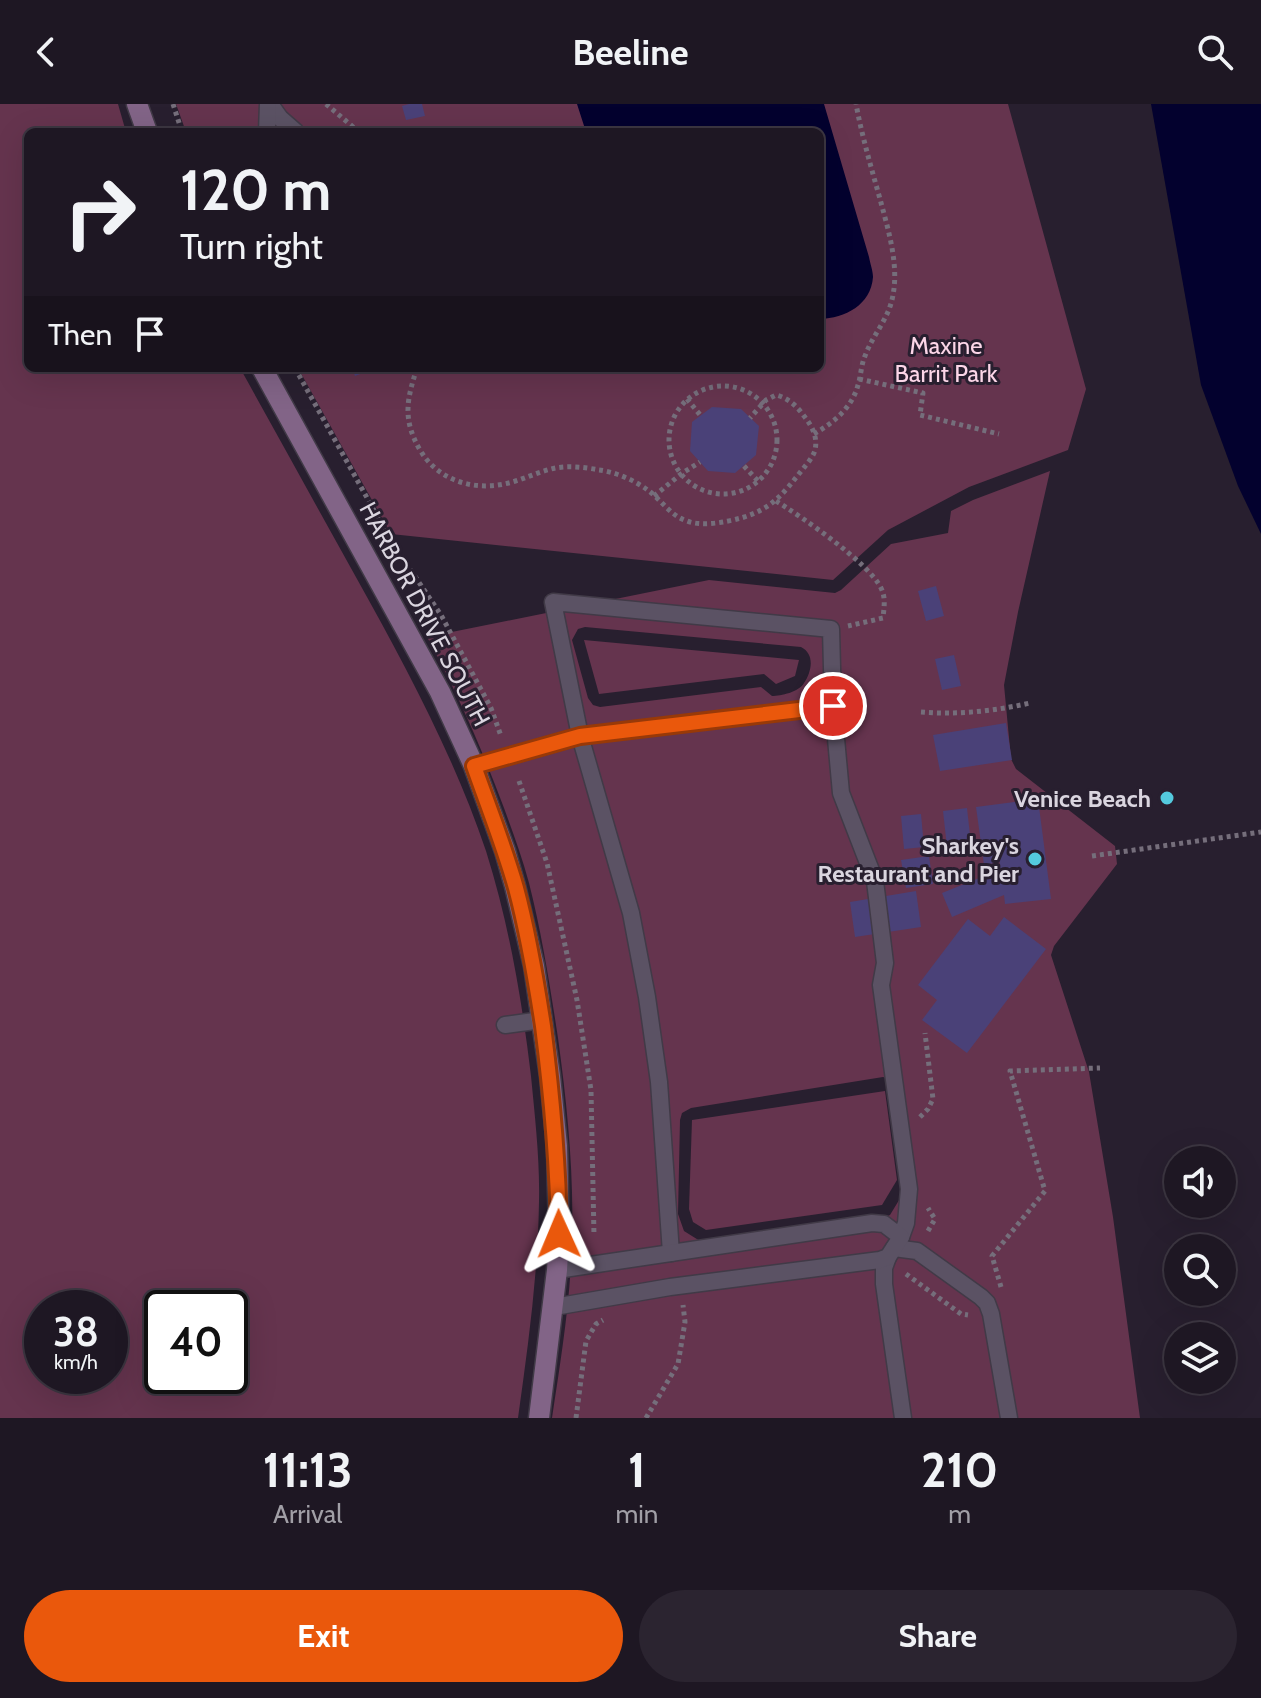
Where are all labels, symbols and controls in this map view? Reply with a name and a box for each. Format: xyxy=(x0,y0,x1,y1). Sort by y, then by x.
icon: back xyxy=(24,30,68,74)
text: Beeline xyxy=(572,30,689,74)
icon: search xyxy=(1193,30,1237,74)
text: 120 m xyxy=(180,156,331,224)
icon: right xyxy=(48,160,152,264)
text: Turn right xyxy=(180,224,323,268)
icon: arrive xyxy=(128,312,172,356)
text: Then xyxy=(48,316,112,353)
park label: Maxine Barrit Park xyxy=(895,331,998,388)
street label: HARBOR DRIVE SOUTH xyxy=(354,497,496,731)
pin xyxy=(799,672,867,740)
icon: arrive xyxy=(811,684,855,728)
place label: Venice Beach xyxy=(1014,784,1151,813)
marker: Venice Beach xyxy=(1158,789,1176,807)
place label: Sharkey's Restaurant and Pier xyxy=(818,831,1019,888)
marker: Sharkey's Restaurant and Pier xyxy=(1026,850,1044,868)
map controls xyxy=(1164,1146,1236,1394)
button: sound xyxy=(1164,1146,1236,1218)
position arrow xyxy=(517,1192,601,1276)
button: search xyxy=(1164,1234,1236,1306)
speed limit sign: 40 xyxy=(144,1290,248,1394)
text: 38 xyxy=(53,1307,99,1356)
button: layers xyxy=(1164,1322,1236,1394)
text: km/h xyxy=(54,1350,98,1374)
text: 11:13 xyxy=(263,1441,353,1499)
text: 1 xyxy=(628,1441,646,1499)
text: 210 xyxy=(921,1441,998,1499)
text: Arrival xyxy=(273,1498,342,1530)
text: min xyxy=(615,1498,658,1530)
text: m xyxy=(948,1498,971,1530)
button: Exit xyxy=(24,1590,623,1682)
button: Share xyxy=(639,1590,1237,1682)

